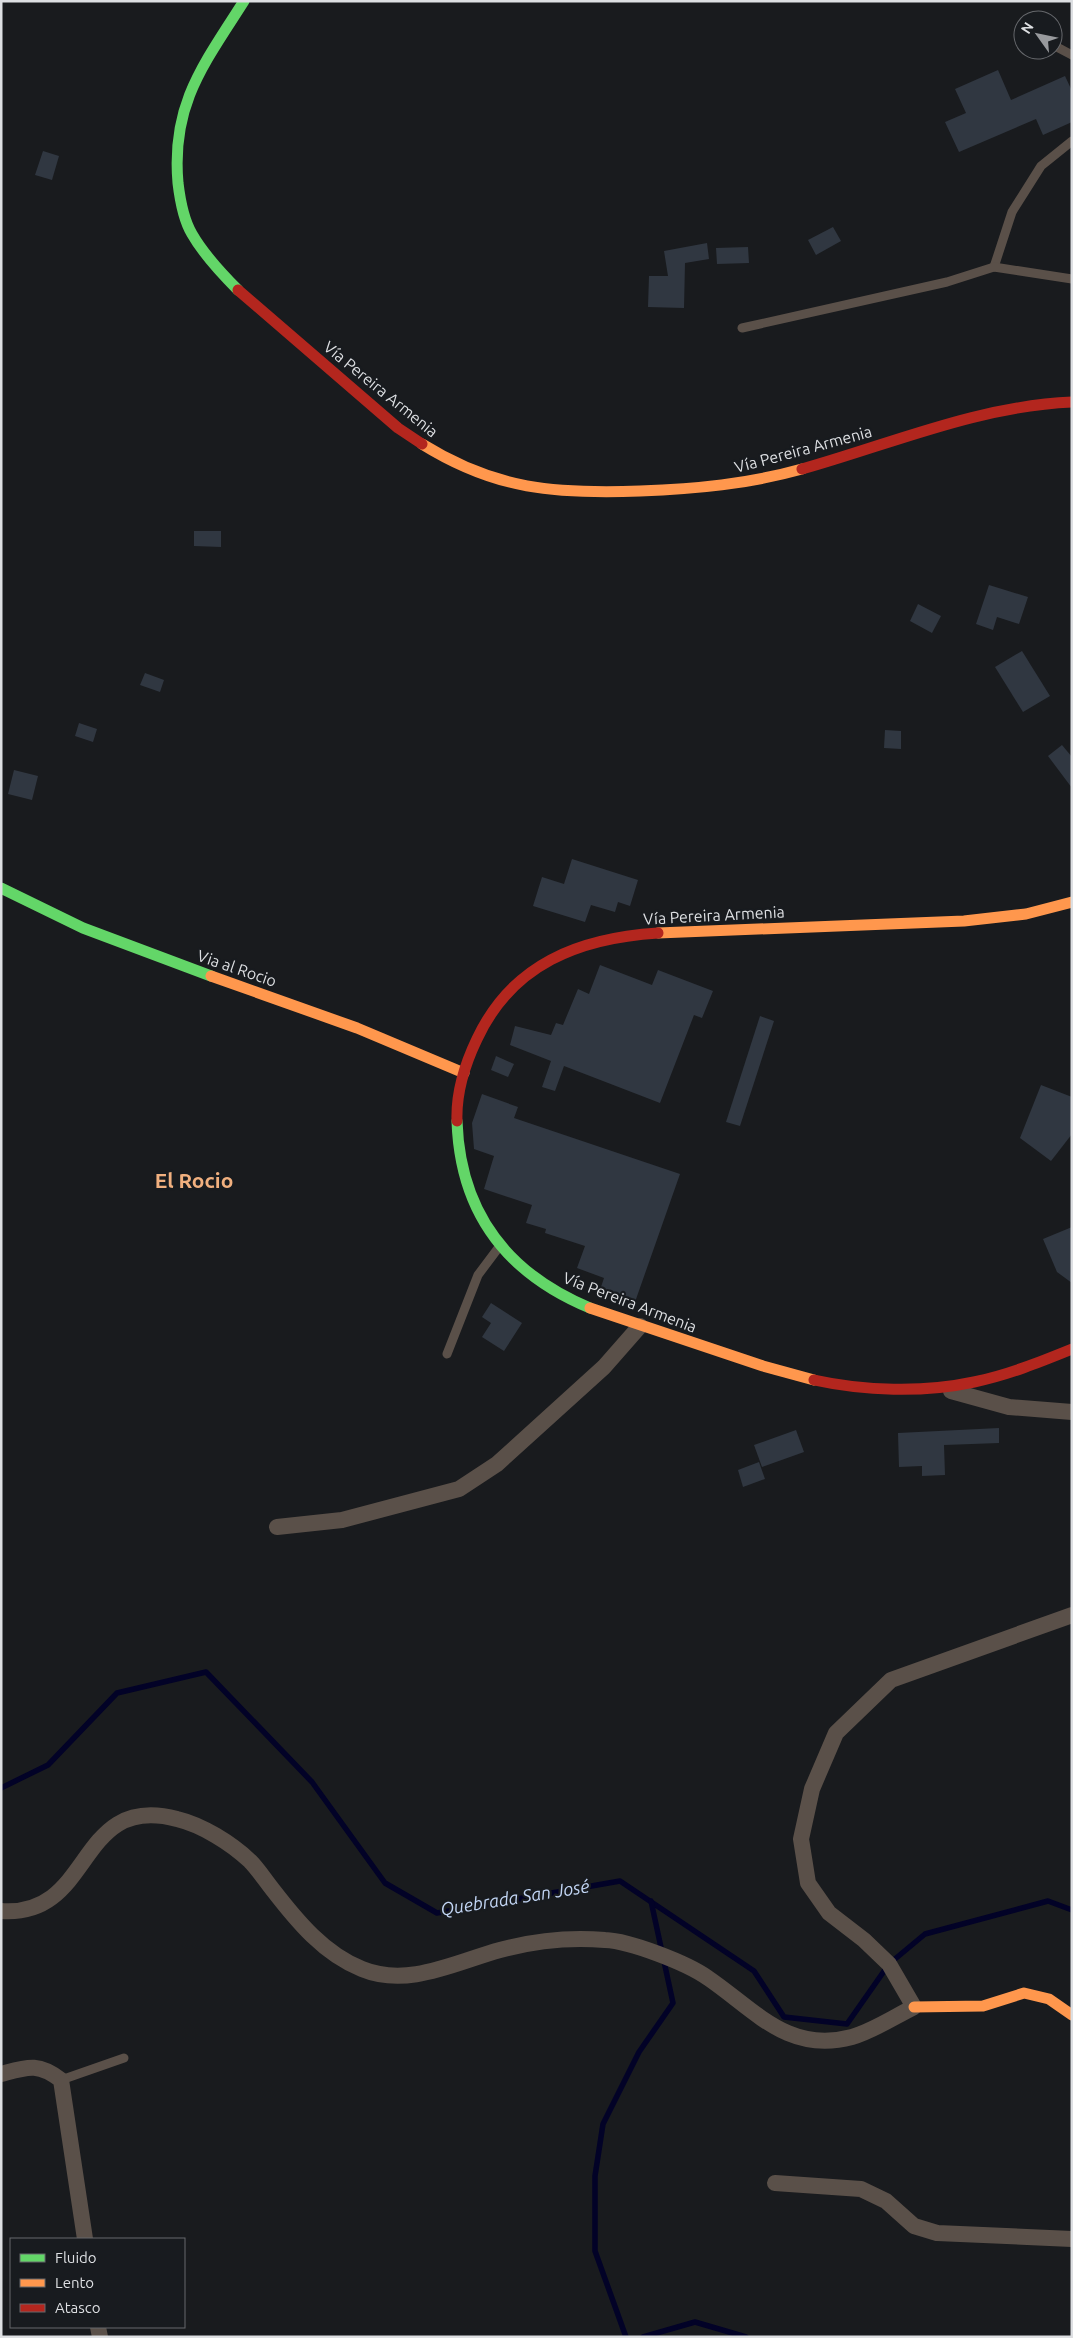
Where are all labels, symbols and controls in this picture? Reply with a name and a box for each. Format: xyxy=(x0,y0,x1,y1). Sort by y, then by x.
north arrow xyxy=(1013,10,1063,60)
text: N xyxy=(1018,19,1037,37)
street label: Vía Pereira Armenia xyxy=(320,337,442,441)
street label: Vía Pereira Armenia xyxy=(732,422,874,476)
street label: Vía Pereira Armenia xyxy=(643,902,785,928)
street label: Via al Rocio xyxy=(195,946,279,990)
district label: El Rocio xyxy=(155,1168,233,1192)
street label: Vía Pereira Armenia xyxy=(561,1268,699,1336)
water label: Quebrada San José xyxy=(439,1875,591,1920)
legend xyxy=(10,2238,185,2328)
text: Fluido xyxy=(55,2249,97,2266)
text: Lento xyxy=(55,2274,94,2291)
text: Atasco xyxy=(55,2299,101,2316)

